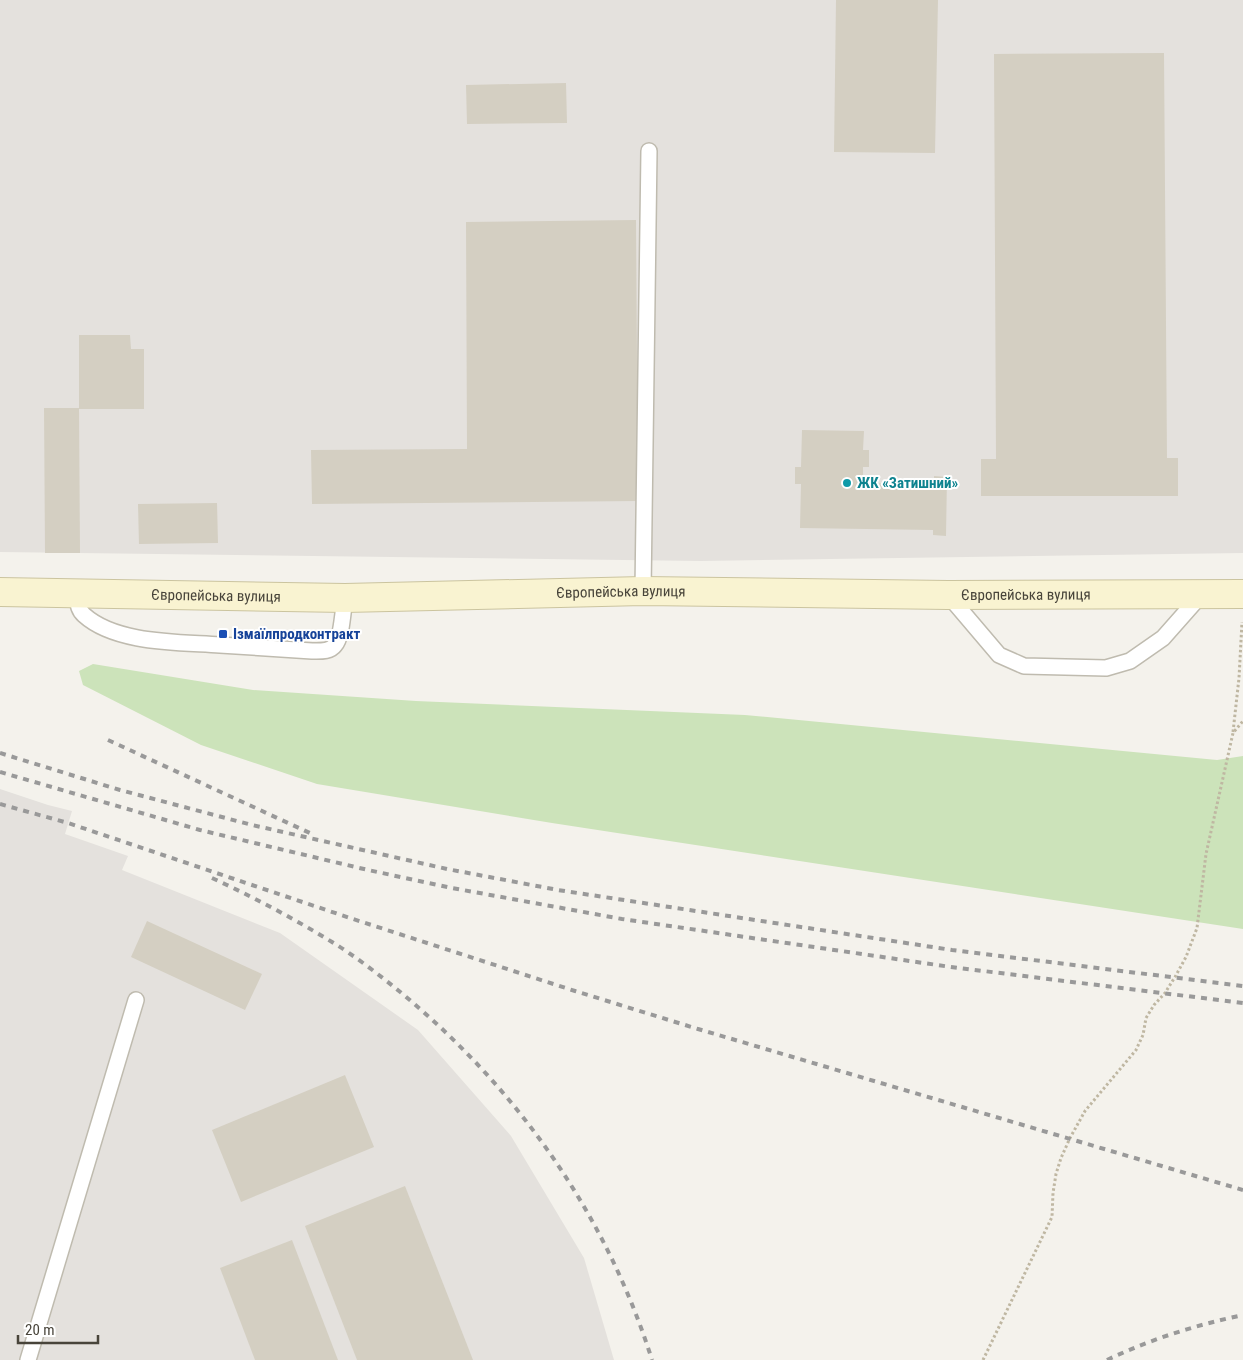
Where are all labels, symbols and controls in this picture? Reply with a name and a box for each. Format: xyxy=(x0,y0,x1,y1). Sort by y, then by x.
place label: ЖК «Затишний» xyxy=(857,474,959,492)
marker: ЖК «Затишний» xyxy=(841,477,853,489)
street label: Європейська вулиця xyxy=(556,582,686,602)
street label: Європейська вулиця xyxy=(151,586,281,606)
street label: Європейська вулиця xyxy=(961,586,1091,604)
place label: Ізмаїлпродконтракт xyxy=(233,625,360,643)
marker: Ізмаїлпродконтракт xyxy=(217,628,229,640)
scale bar xyxy=(18,1312,98,1344)
text: 20 m xyxy=(25,1321,55,1339)

